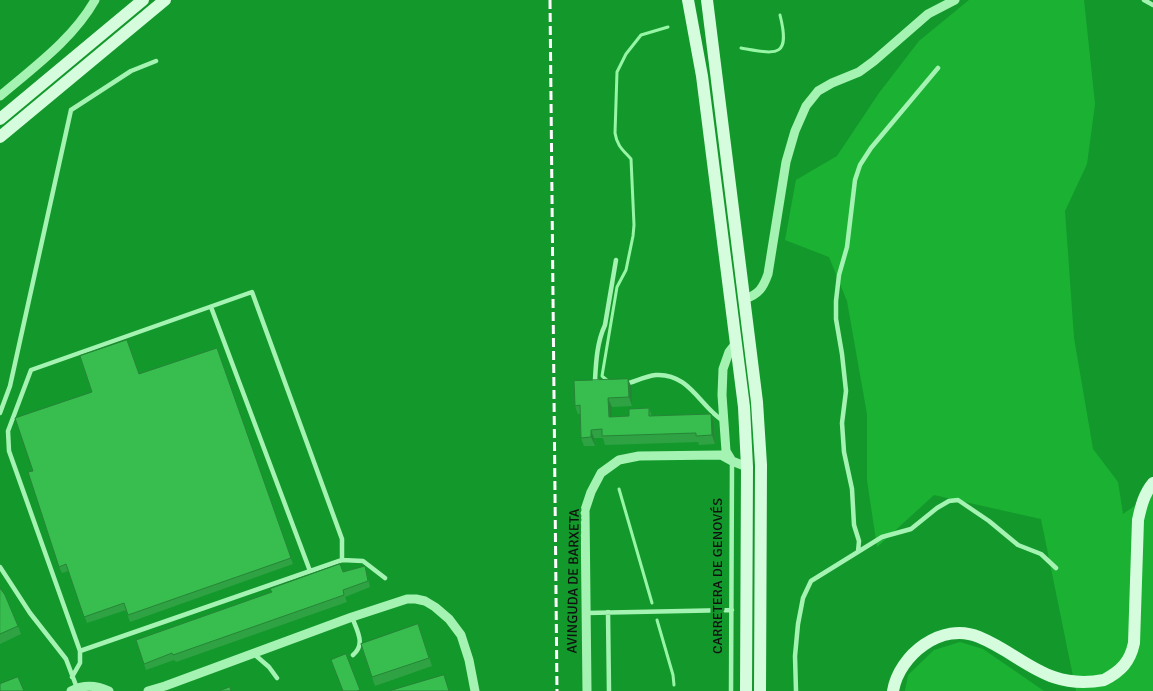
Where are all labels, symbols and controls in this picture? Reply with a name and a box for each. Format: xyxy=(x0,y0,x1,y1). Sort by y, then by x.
street label: CARRETERA DE GENOVÉS xyxy=(710,498,726,654)
street label: AVINGUDA DE BARXETA xyxy=(564,509,584,653)

